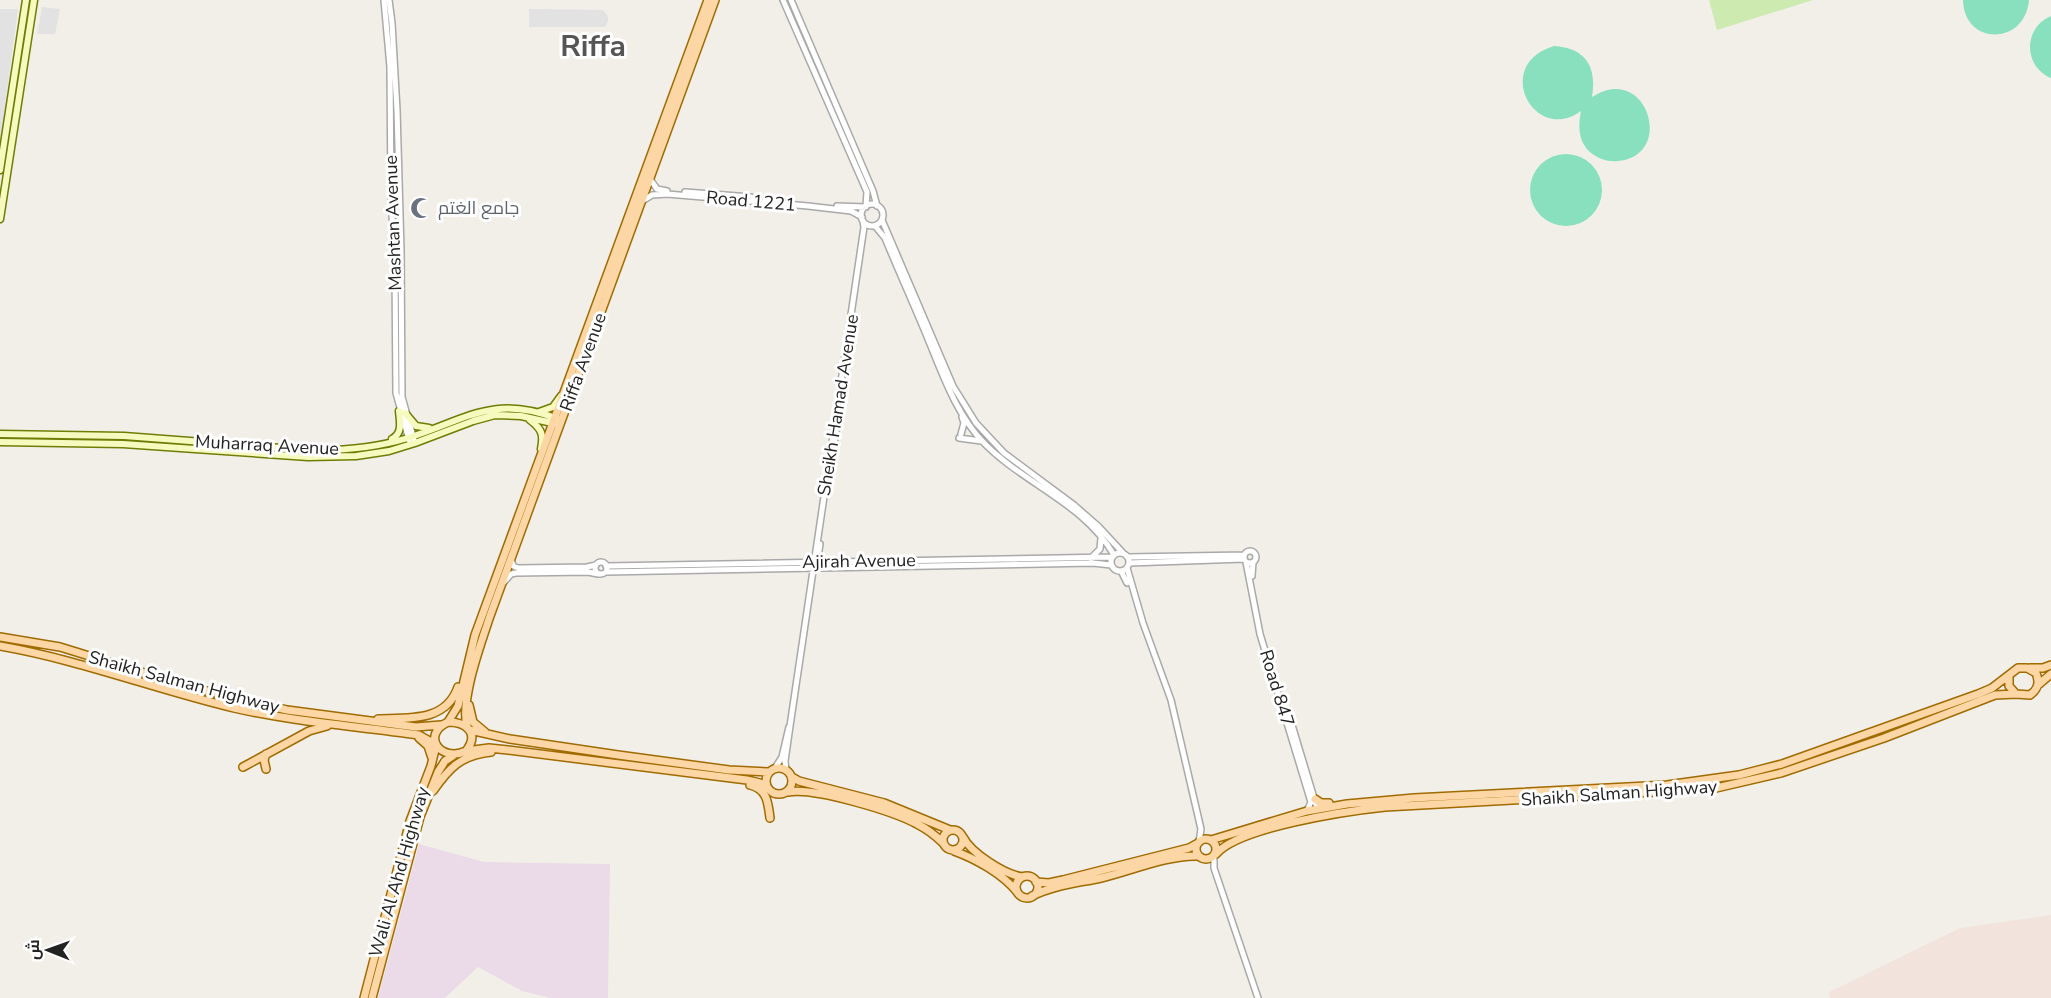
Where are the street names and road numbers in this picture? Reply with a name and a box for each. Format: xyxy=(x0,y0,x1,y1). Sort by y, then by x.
street label: Mashtan Avenue xyxy=(379,155,407,291)
street label: Road 1221 xyxy=(705,185,797,217)
street label: Riffa Avenue xyxy=(554,309,612,415)
street label: Sheikh Hamad Avenue xyxy=(812,313,864,497)
street label: Muharraq Avenue xyxy=(194,429,340,461)
street label: Ajirah Avenue xyxy=(802,548,916,574)
street label: Shaikh Salman Highway xyxy=(86,645,283,719)
street label: Road 847 xyxy=(1254,647,1300,729)
street label: Shaikh Salman Highway xyxy=(1520,774,1719,812)
street label: Wali Al Ahd Highway xyxy=(363,783,435,960)

